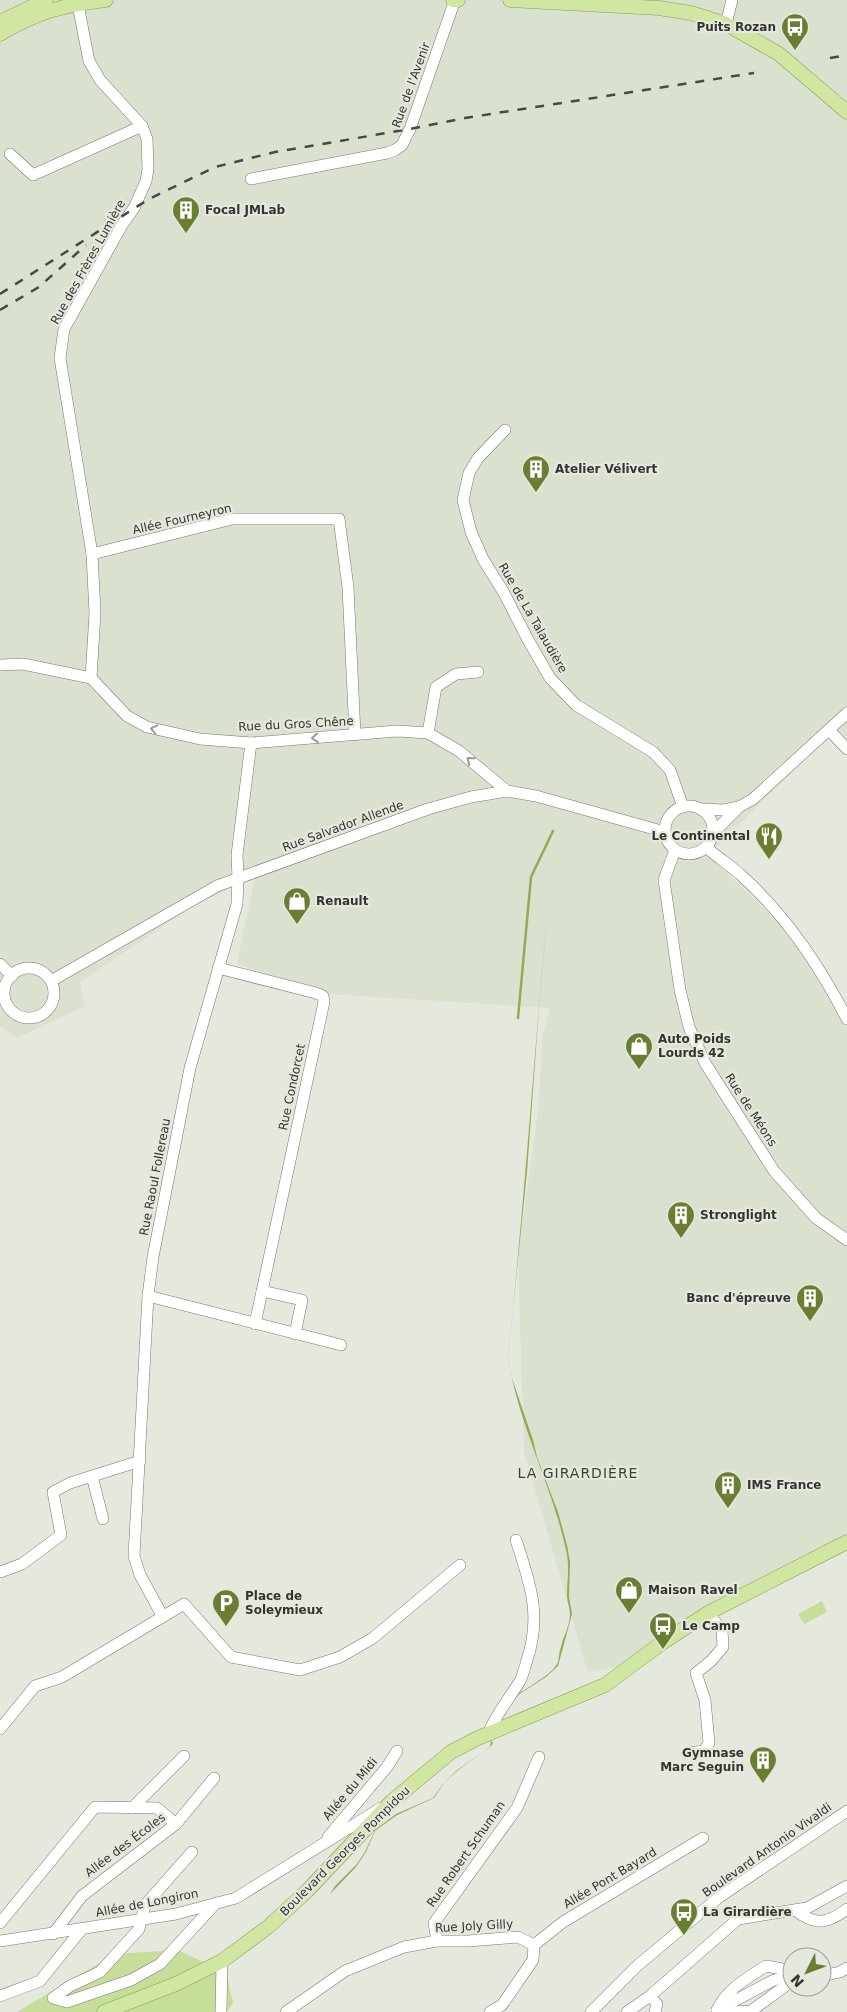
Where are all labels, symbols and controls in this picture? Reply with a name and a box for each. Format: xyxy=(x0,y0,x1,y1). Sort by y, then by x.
bus stop icon: Puits Rozan xyxy=(780,12,810,51)
place label: Puits Rozan xyxy=(696,20,776,34)
street label: Rue de l'Avenir xyxy=(389,40,433,130)
building icon: Focal JMLab xyxy=(171,195,201,234)
street label: Rue des Frères Lumière xyxy=(48,197,128,327)
place label: Focal JMLab xyxy=(205,203,286,217)
building icon: Atelier Vélivert xyxy=(521,454,551,493)
place label: Atelier Vélivert xyxy=(555,462,657,476)
street label: Allée Fourneyron xyxy=(131,501,233,537)
street label: Rue de La Talaudière xyxy=(496,561,570,675)
street label: Rue du Gros Chêne xyxy=(238,714,354,734)
one-way arrow xyxy=(150,724,159,735)
one-way arrow xyxy=(311,732,319,743)
one-way arrow xyxy=(466,757,475,766)
street label: Rue Salvador Allende xyxy=(280,798,406,854)
restaurant icon: Le Continental xyxy=(754,821,784,860)
place label: Le Continental xyxy=(651,829,750,843)
shop icon: Renault xyxy=(282,886,312,925)
place label: Renault xyxy=(316,894,369,908)
shop icon: Auto Poids Lourds 42 xyxy=(624,1031,654,1070)
place label: Auto Poids Lourds 42 xyxy=(658,1032,731,1060)
street label: Rue Condorcet xyxy=(276,1042,308,1132)
street label: Rue de Méons xyxy=(722,1071,780,1149)
street label: Rue Raoul Follereau xyxy=(137,1117,173,1237)
building icon: Stronglight xyxy=(666,1200,696,1239)
place label: Stronglight xyxy=(700,1208,777,1222)
building icon: Banc d'épreuve xyxy=(795,1283,825,1322)
place label: Banc d'épreuve xyxy=(686,1291,791,1305)
district label: LA GIRARDIÈRE xyxy=(518,1465,638,1481)
building icon: IMS France xyxy=(713,1470,743,1509)
place label: IMS France xyxy=(747,1478,821,1492)
shop icon: Maison Ravel xyxy=(614,1575,644,1614)
place label: Maison Ravel xyxy=(648,1583,738,1597)
parking icon: Place de Soleymieux xyxy=(211,1588,241,1627)
place label: Place de Soleymieux xyxy=(245,1589,323,1617)
bus stop icon: Le Camp xyxy=(648,1611,678,1650)
place label: Le Camp xyxy=(682,1619,740,1633)
building icon: Gymnase Marc Seguin xyxy=(748,1745,778,1784)
place label: Gymnase Marc Seguin xyxy=(660,1746,744,1774)
street label: Allée du Midi xyxy=(320,1755,380,1823)
street label: Boulevard Georges Pompidou xyxy=(277,1783,413,1919)
street label: Rue Robert Schuman xyxy=(424,1798,508,1910)
street label: Boulevard Antonio Vivaldi xyxy=(700,1800,834,1900)
street label: Allée des Écoles xyxy=(81,1809,168,1880)
street label: Allée Pont Bayard xyxy=(561,1845,659,1911)
street label: Allée de Longiron xyxy=(94,1886,200,1920)
bus stop icon: La Girardière xyxy=(669,1897,699,1936)
place label: La Girardière xyxy=(703,1905,792,1919)
street label: Rue Joly Gilly xyxy=(435,1917,513,1935)
north arrow xyxy=(782,1947,832,1997)
text: N xyxy=(787,1971,807,1990)

